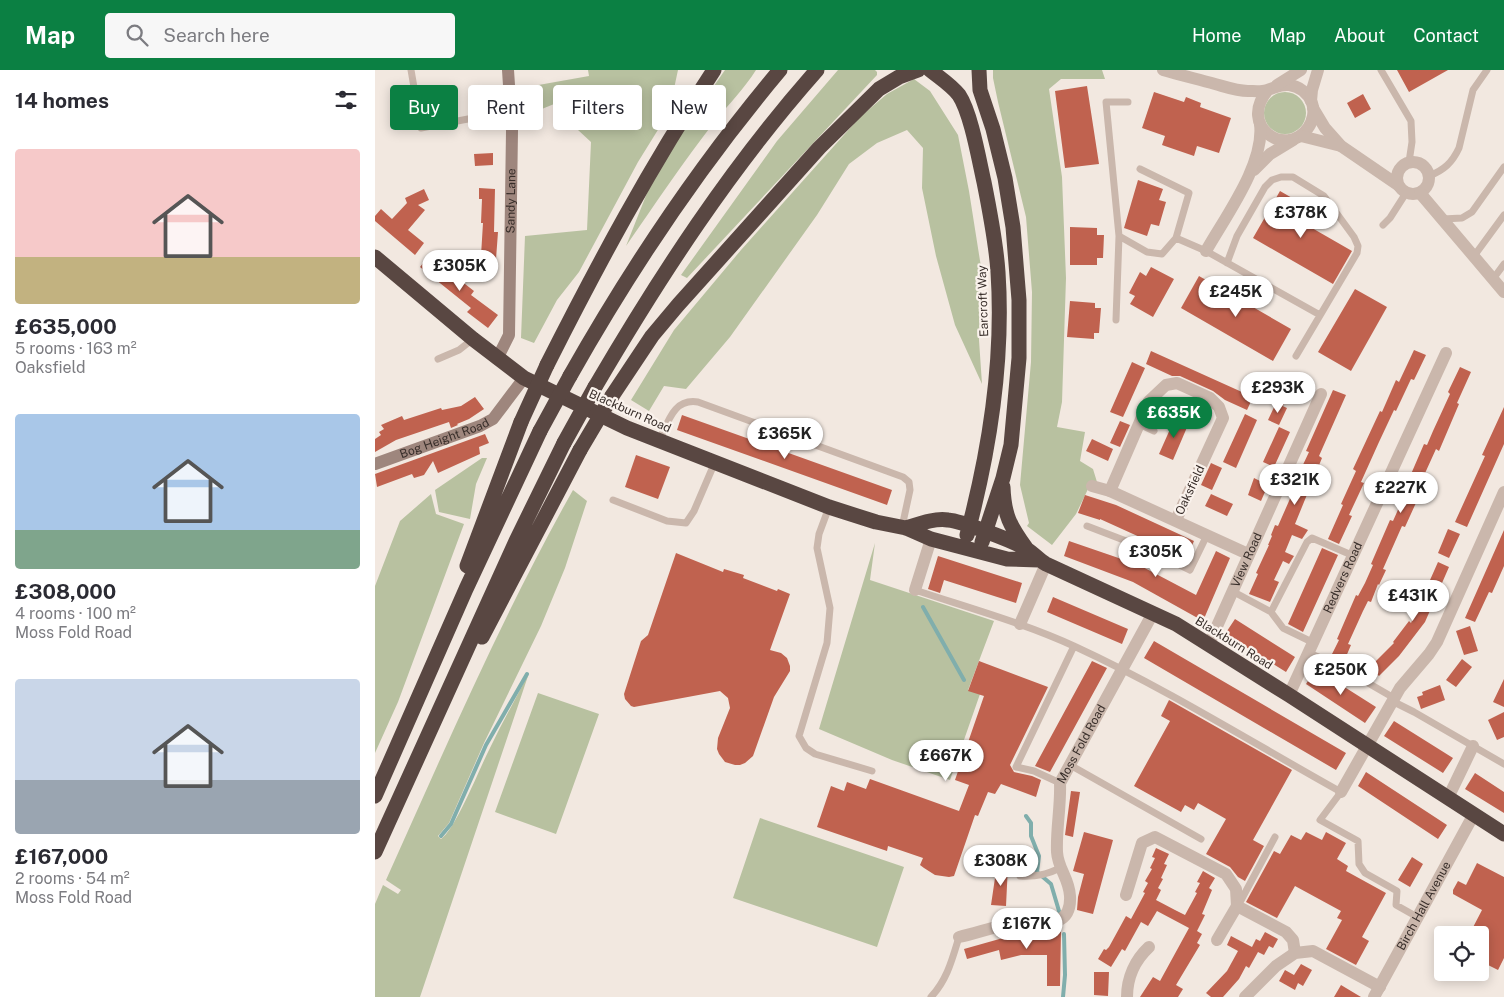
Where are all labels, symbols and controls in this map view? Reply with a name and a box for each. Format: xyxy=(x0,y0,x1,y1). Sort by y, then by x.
search box xyxy=(105,13,455,58)
text: Map xyxy=(25,21,75,49)
icon: search xyxy=(123,21,151,49)
text: Search here xyxy=(163,24,270,46)
text: Home xyxy=(1192,25,1242,46)
text: Map xyxy=(1270,25,1306,46)
text: About xyxy=(1334,25,1385,46)
text: Contact xyxy=(1413,25,1479,46)
chip: Buy xyxy=(390,85,458,130)
chip: Rent xyxy=(468,85,543,130)
chip: Filters xyxy=(553,85,642,130)
chip: New xyxy=(652,85,726,130)
icon: filters xyxy=(332,86,360,114)
text: 14 homes xyxy=(15,88,109,113)
street label: Sandy Lane xyxy=(503,168,518,234)
icon: home xyxy=(143,181,233,271)
pin: £378K xyxy=(1266,196,1336,239)
text: £378K xyxy=(1275,203,1327,222)
pin: £305K xyxy=(425,250,495,292)
text: £305K xyxy=(433,256,487,275)
street label: Earcroft Way xyxy=(975,264,991,337)
pin: £245K xyxy=(1201,276,1271,318)
text: £245K xyxy=(1209,282,1263,301)
text: £635,000 xyxy=(15,314,117,339)
text: 5 rooms · 163 m² xyxy=(15,339,137,358)
text: Oaksfield xyxy=(15,358,85,377)
pin: £293K xyxy=(1243,372,1313,414)
text: £293K xyxy=(1251,378,1305,397)
street label: Blackburn Road xyxy=(587,387,673,435)
pin: £635K xyxy=(1139,396,1209,439)
text: £635K xyxy=(1147,403,1201,422)
street label: Bog Height Road xyxy=(398,415,492,461)
pin: £365K xyxy=(750,418,820,460)
text: £365K xyxy=(758,424,812,443)
icon: home xyxy=(143,446,233,536)
street label: Oaksfield xyxy=(1172,463,1208,517)
pin: £321K xyxy=(1260,464,1330,506)
text: £321K xyxy=(1270,470,1320,489)
pin: £227K xyxy=(1366,472,1436,514)
text: £227K xyxy=(1375,478,1427,497)
street label: View Road xyxy=(1228,530,1265,590)
pin: £305K xyxy=(1121,536,1191,578)
street label: Redvers Road xyxy=(1320,540,1365,616)
text: £305K xyxy=(1129,542,1183,561)
text: £308,000 xyxy=(15,579,116,604)
pin: £431K xyxy=(1378,580,1448,622)
text: £431K xyxy=(1388,586,1438,605)
text: 4 rooms · 100 m² xyxy=(15,604,136,623)
street label: Blackburn Road xyxy=(1193,614,1275,672)
text: Moss Fold Road xyxy=(15,623,132,642)
pin: £250K xyxy=(1306,654,1376,696)
text: £250K xyxy=(1314,660,1368,679)
street label: Moss Fold Road xyxy=(1054,702,1109,786)
icon: home xyxy=(143,711,233,801)
pin: £667K xyxy=(911,740,981,782)
text: £667K xyxy=(920,746,972,765)
text: £167,000 xyxy=(15,844,108,869)
pin: £308K xyxy=(966,844,1036,887)
text: £308K xyxy=(974,851,1028,870)
street label: Birch Hall Avenue xyxy=(1394,859,1454,953)
text: 2 rooms · 54 m² xyxy=(15,869,130,888)
text: Moss Fold Road xyxy=(15,888,132,907)
pin: £167K xyxy=(992,908,1062,950)
text: £167K xyxy=(1002,914,1052,933)
map controls xyxy=(1434,926,1489,981)
button: locate xyxy=(1434,926,1489,981)

